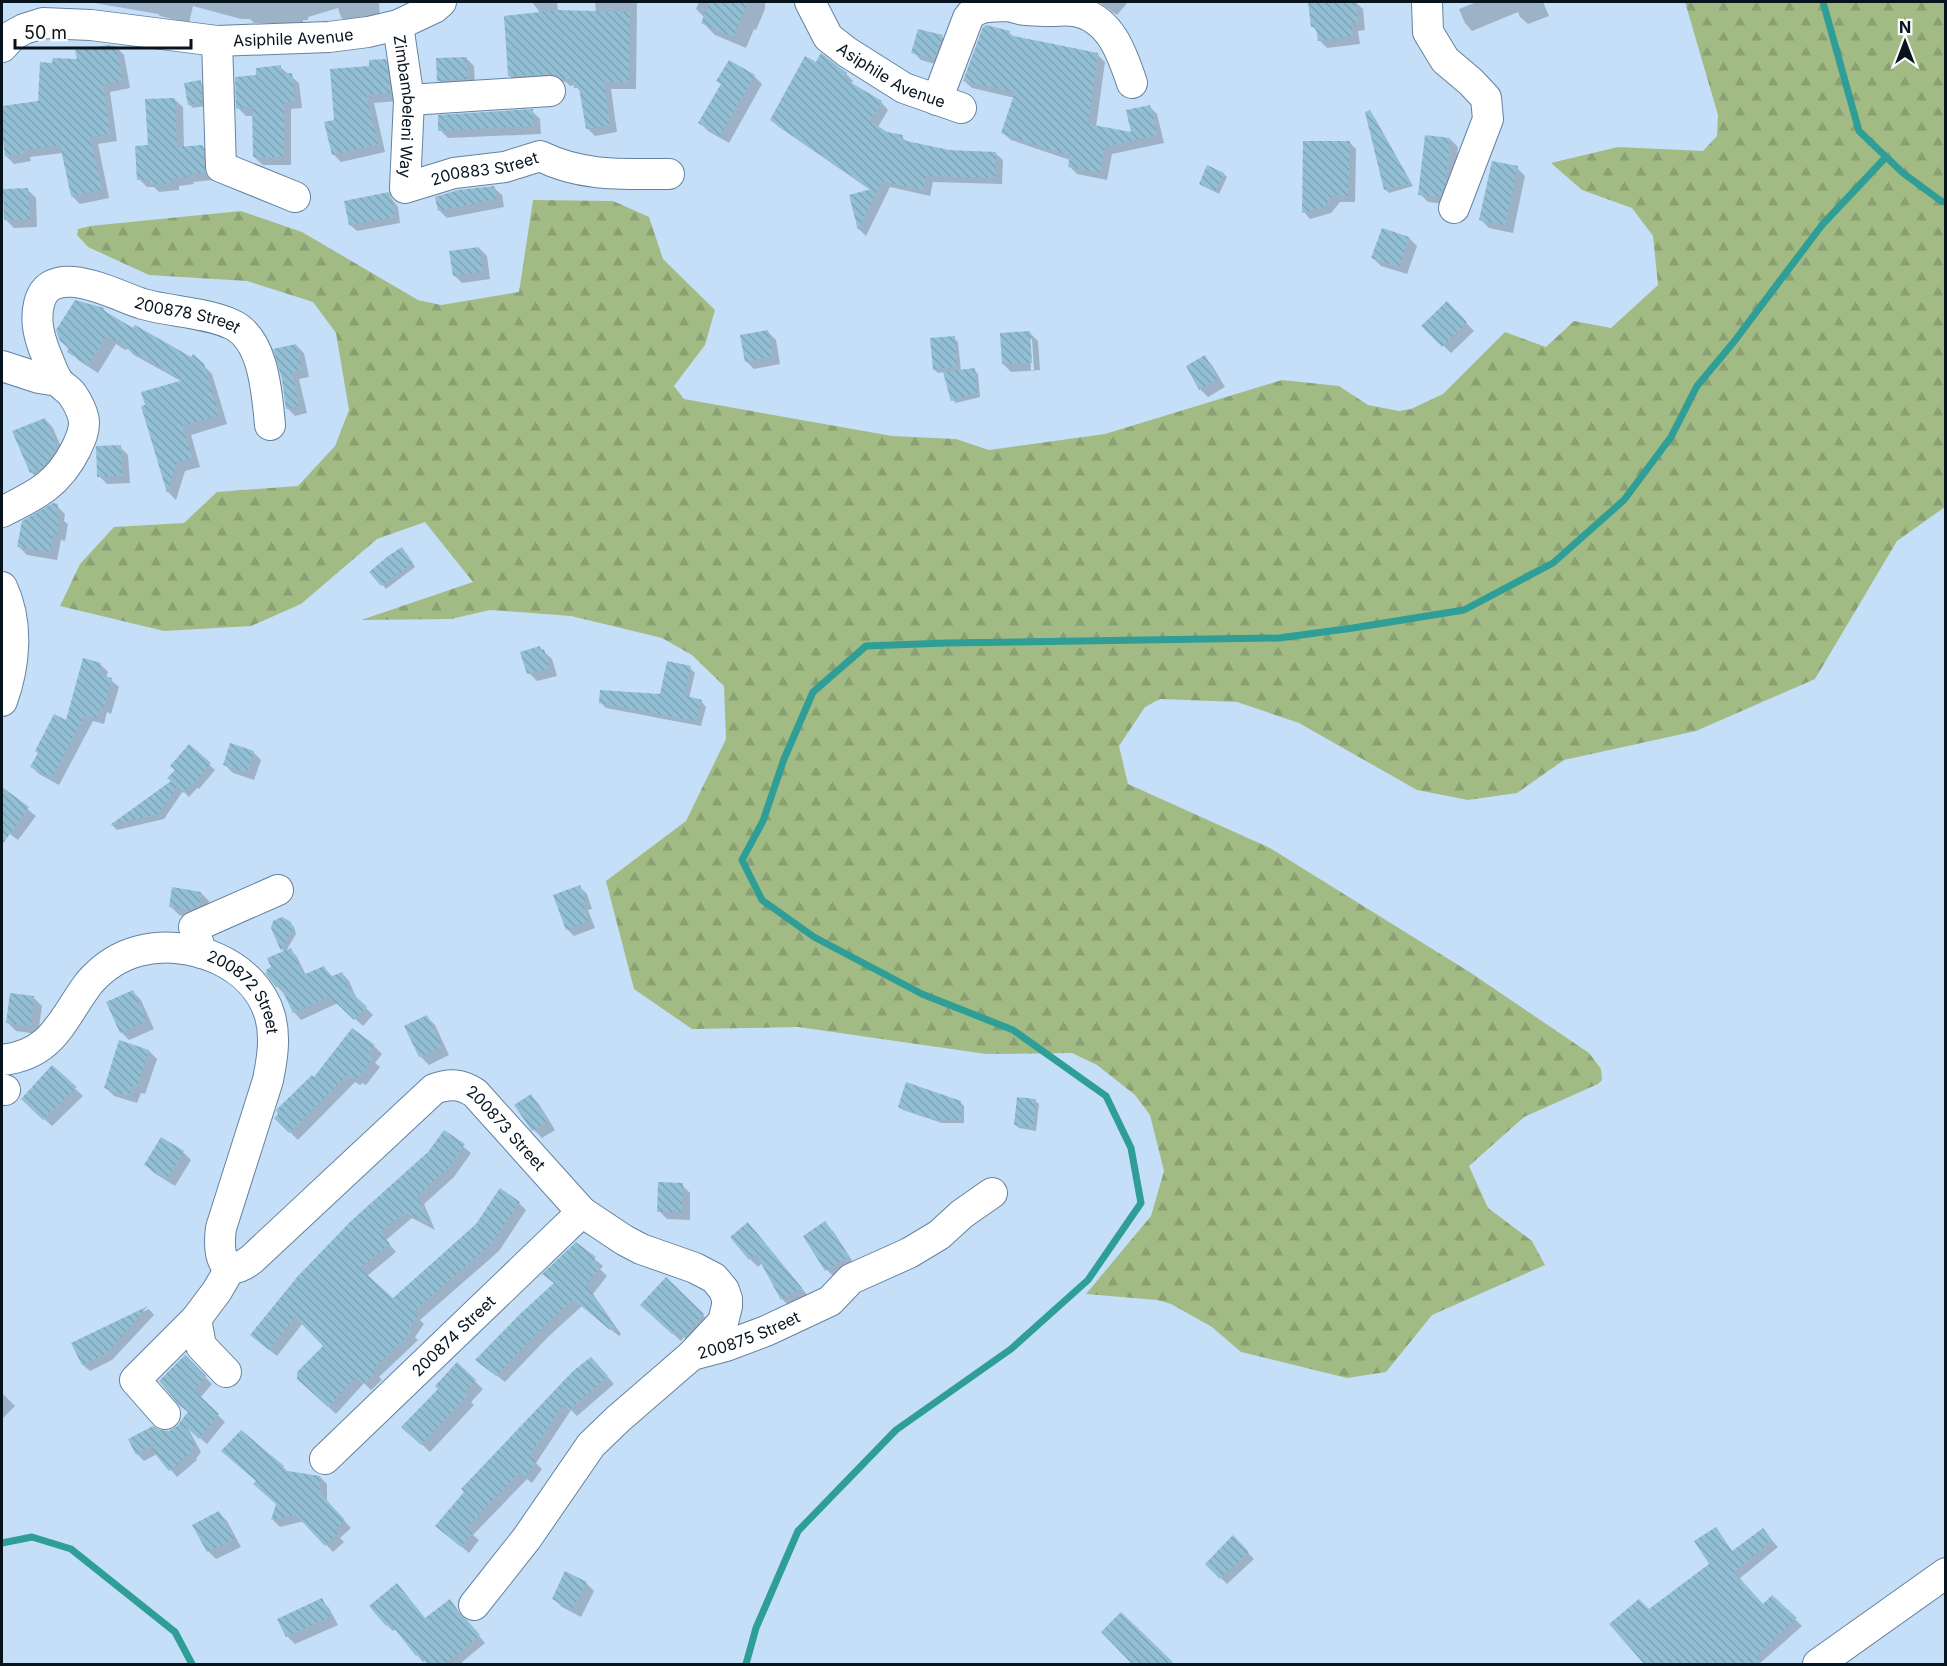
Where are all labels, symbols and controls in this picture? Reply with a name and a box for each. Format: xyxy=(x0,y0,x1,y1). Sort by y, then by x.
scale bar xyxy=(15,12,190,50)
north arrow xyxy=(1875,12,1935,72)
text: N xyxy=(1899,17,1911,37)
text: 50 m xyxy=(24,22,67,43)
street label: Asiphile Avenue xyxy=(233,24,354,50)
street label: Zimbambeleni Way xyxy=(390,34,419,178)
street label: Asiphile Avenue xyxy=(833,38,948,112)
street label: 200883 Street xyxy=(428,147,541,190)
street label: 200878 Street xyxy=(132,292,245,337)
street label: 200872 Street xyxy=(204,945,283,1035)
street label: 200873 Street xyxy=(463,1080,550,1175)
street label: 200874 Street xyxy=(407,1291,499,1380)
street label: 200875 Street xyxy=(695,1307,803,1363)

